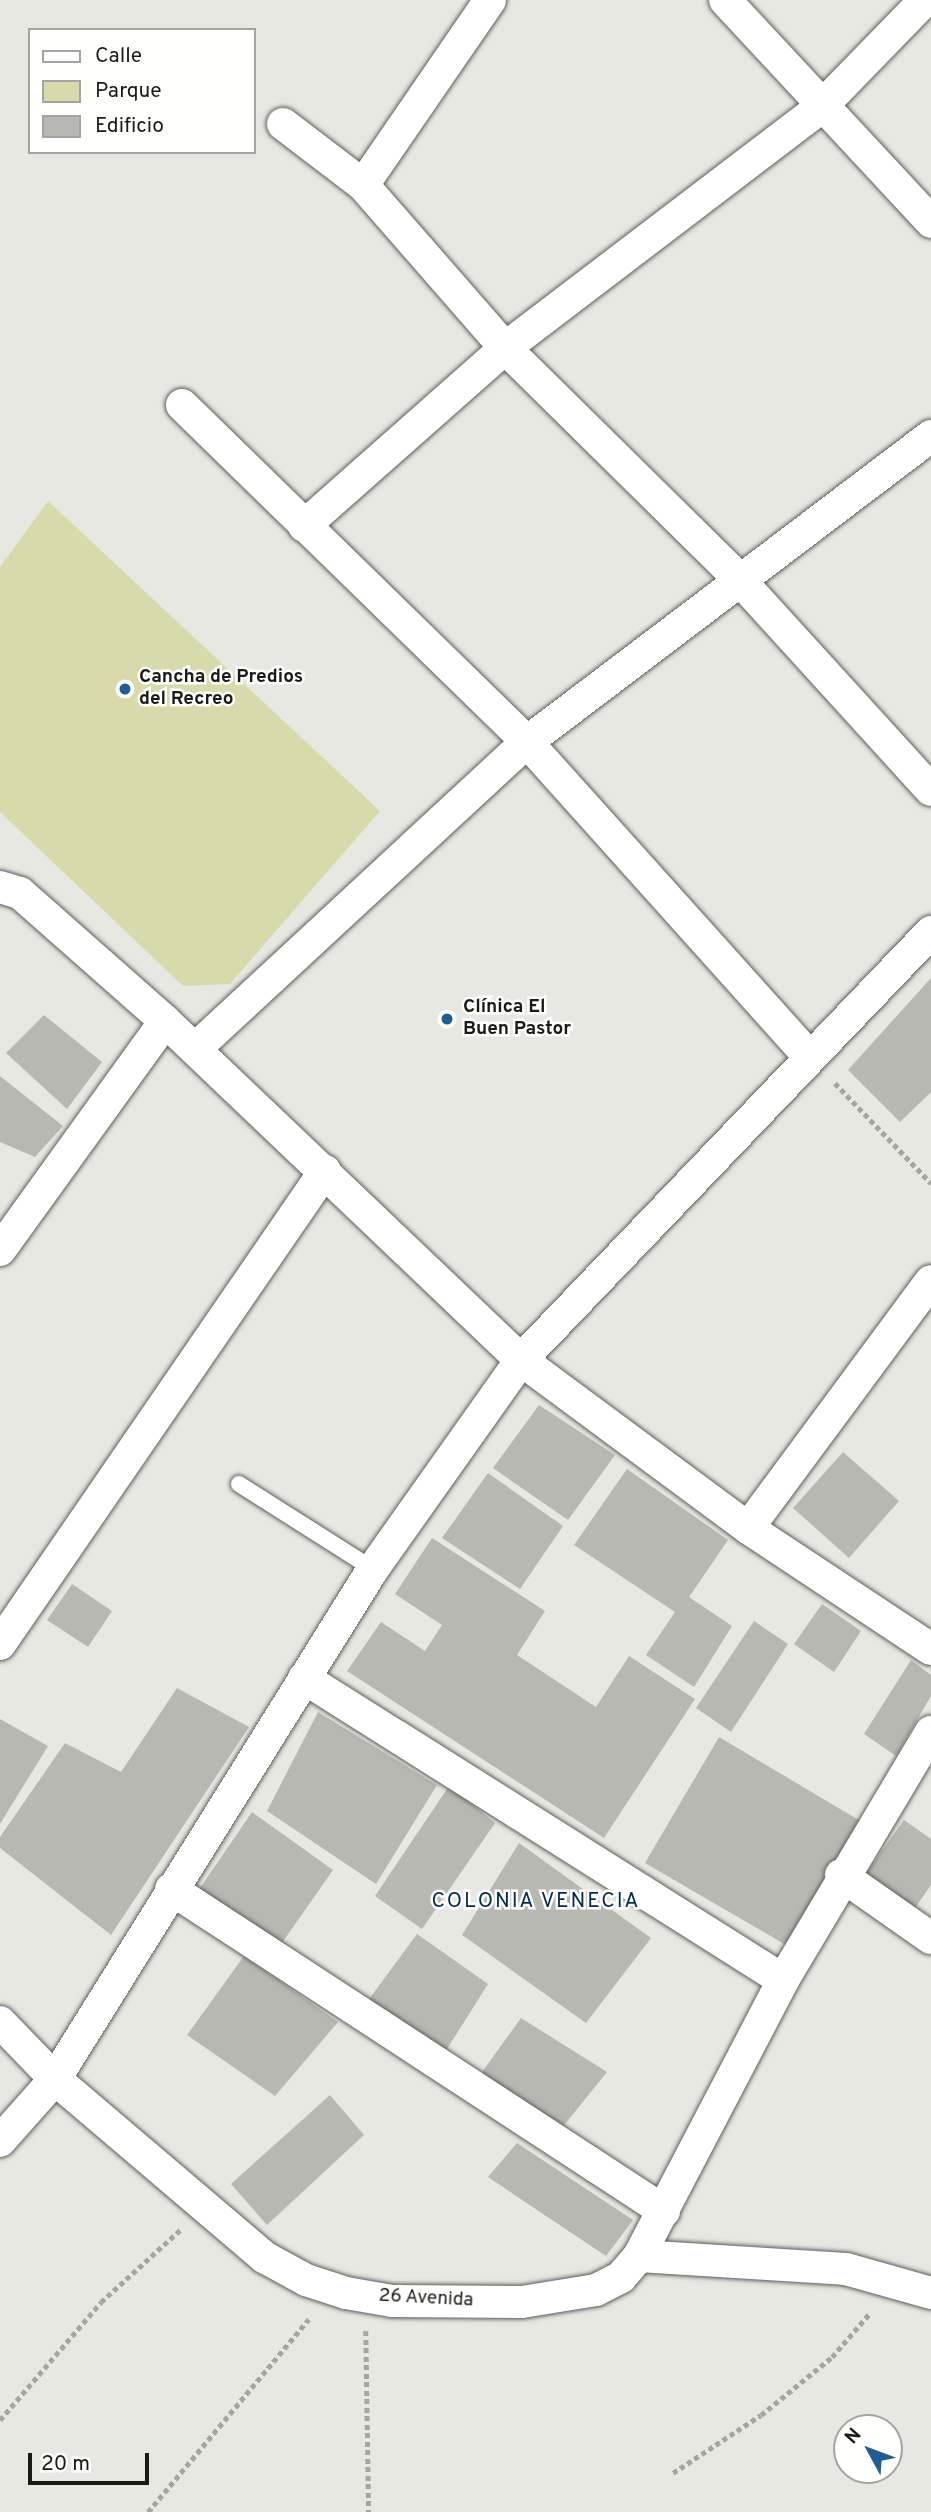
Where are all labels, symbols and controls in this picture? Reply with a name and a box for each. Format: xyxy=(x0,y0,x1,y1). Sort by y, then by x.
legend xyxy=(28,28,256,154)
text: Calle xyxy=(95,43,142,70)
text: Parque xyxy=(95,78,162,105)
text: Edificio xyxy=(95,113,164,140)
place label: Cancha de Predios del Recreo xyxy=(139,667,303,711)
marker: Cancha de Predios del Recreo xyxy=(117,681,133,697)
place label: Clínica El Buen Pastor xyxy=(463,997,571,1041)
marker: Clínica El Buen Pastor xyxy=(437,1009,457,1029)
district label: COLONIA VENECIA xyxy=(433,1889,639,1915)
street label: 26 Avenida xyxy=(378,2285,474,2313)
north arrow xyxy=(833,2414,903,2484)
text: N xyxy=(840,2424,867,2450)
scale bar xyxy=(32,2438,152,2482)
text: 20 m xyxy=(41,2451,90,2478)

